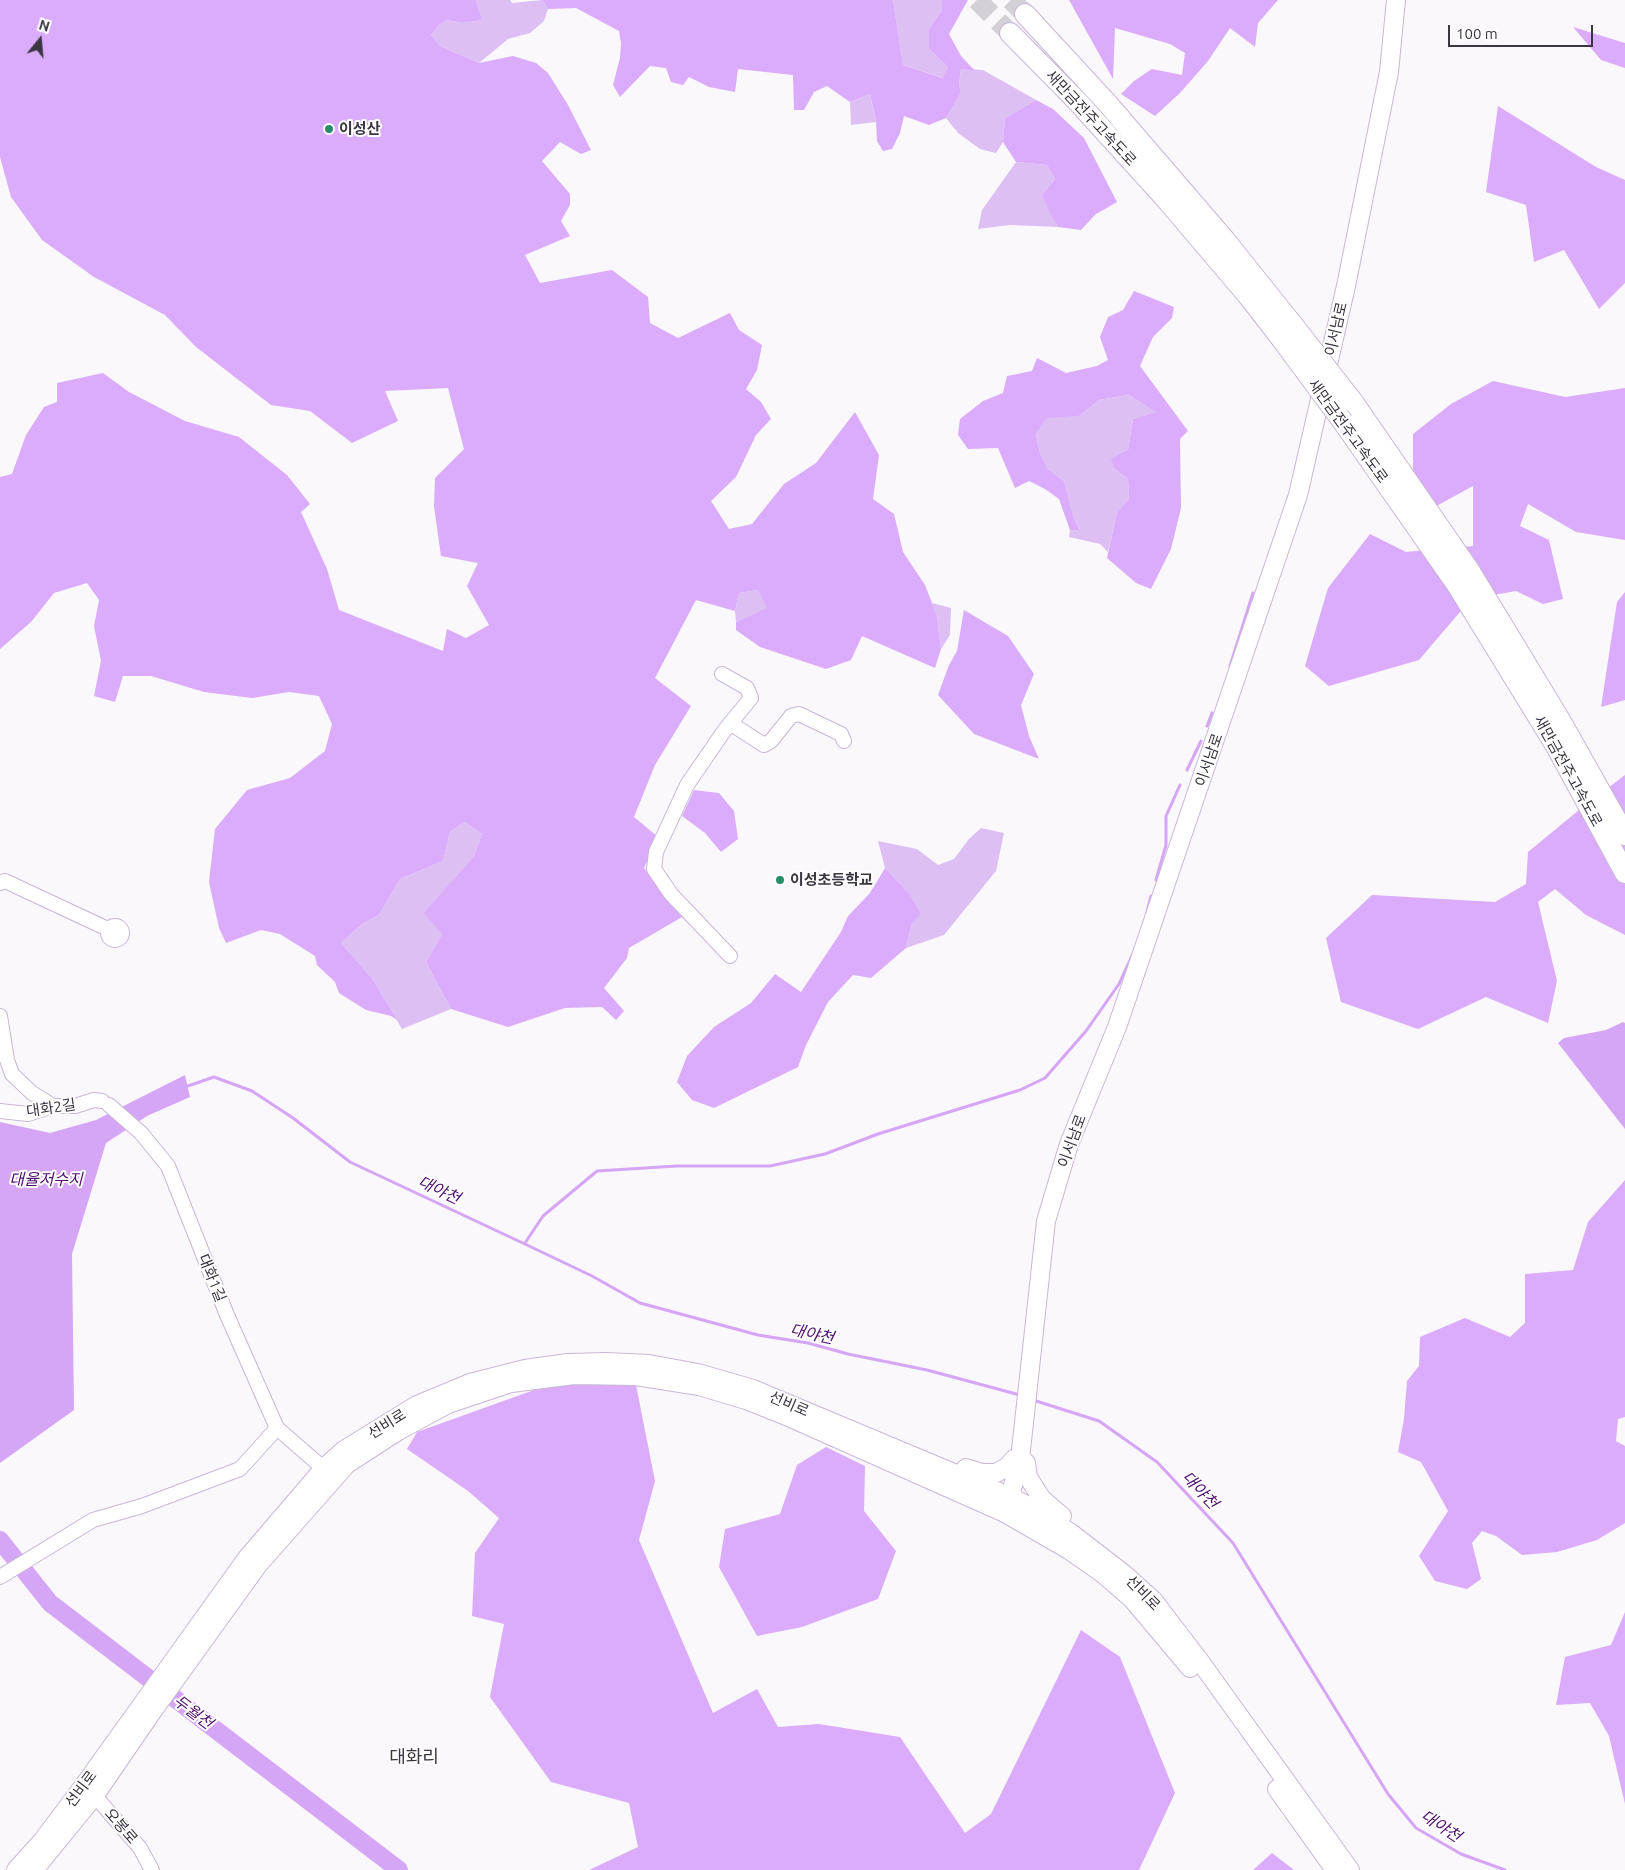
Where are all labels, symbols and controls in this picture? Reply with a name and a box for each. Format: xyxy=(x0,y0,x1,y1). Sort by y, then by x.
north arrow xyxy=(15,15,65,65)
scale bar xyxy=(1450,15,1595,47)
text: N xyxy=(37,16,52,35)
text: 100 m xyxy=(1456,25,1498,42)
street label: 새만금전주고속도로 xyxy=(1042,66,1140,170)
place label: 이성산 xyxy=(339,120,380,138)
marker: 이성산 xyxy=(323,123,335,135)
street label: 이서남로 xyxy=(1321,300,1351,358)
street label: 새만금전주고속도로 xyxy=(1304,375,1392,487)
street label: 새만금전주고속도로 xyxy=(1530,712,1606,830)
street label: 이서남로 xyxy=(1192,731,1226,789)
place label: 이성초등학교 xyxy=(790,871,873,889)
marker: 이성초등학교 xyxy=(774,874,786,886)
street label: 대화2길 xyxy=(25,1096,77,1120)
street label: 이서남로 xyxy=(1054,1112,1090,1170)
water label: 대율저수지 xyxy=(9,1170,83,1190)
water label: 대야천 xyxy=(415,1172,463,1208)
street label: 대화1길 xyxy=(194,1252,230,1304)
water label: 대야천 xyxy=(788,1320,836,1348)
street label: 선비로 xyxy=(766,1388,812,1420)
street label: 선비로 xyxy=(365,1405,409,1443)
water label: 대야천 xyxy=(1178,1467,1222,1513)
street label: 선비로 xyxy=(1122,1572,1164,1614)
water label: 두월천 xyxy=(170,1691,216,1733)
district label: 대화리 xyxy=(389,1746,439,1768)
street label: 선비로 xyxy=(61,1767,101,1811)
street label: 오봉로 xyxy=(101,1804,141,1848)
water label: 대야천 xyxy=(1417,1806,1465,1846)

